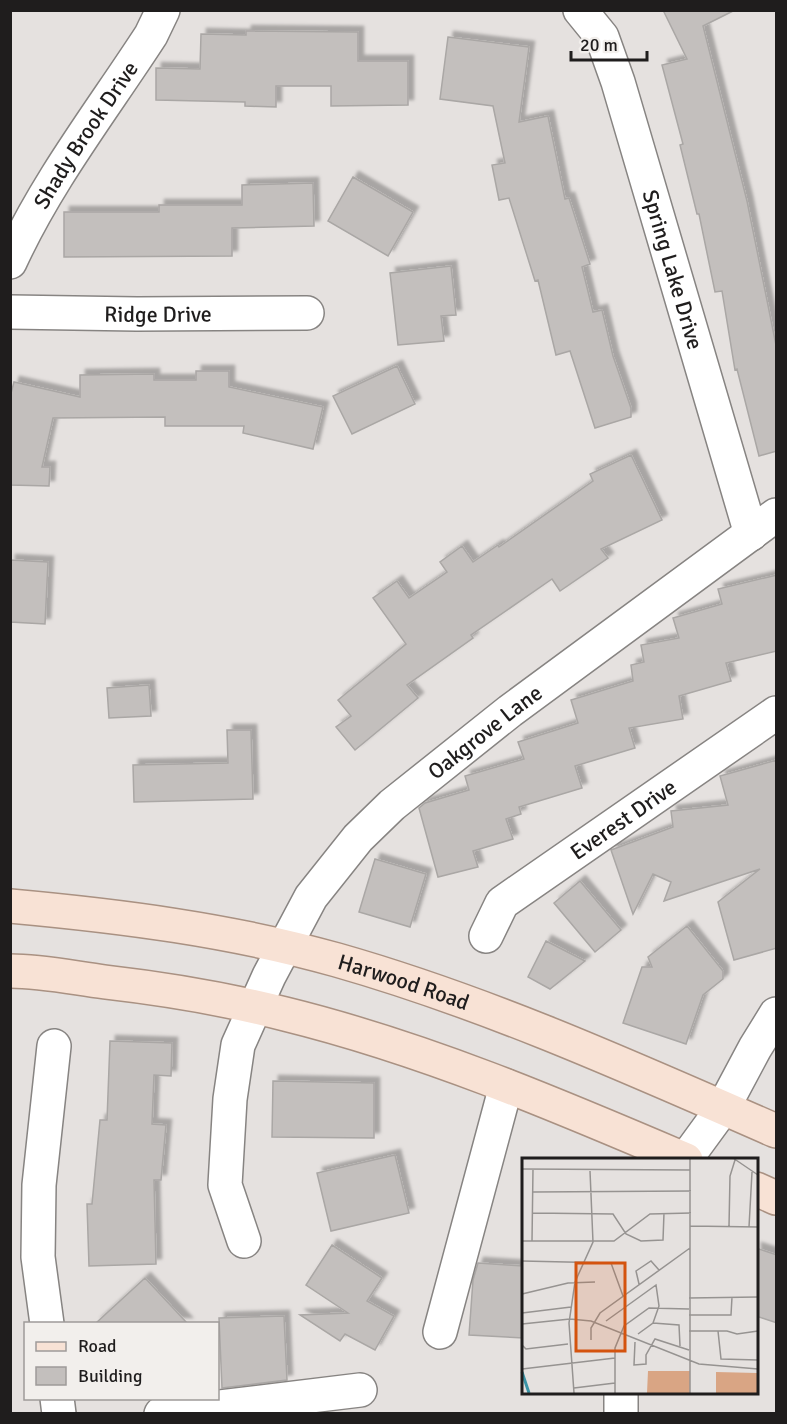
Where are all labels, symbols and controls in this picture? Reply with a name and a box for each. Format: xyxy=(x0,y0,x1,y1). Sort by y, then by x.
scale bar xyxy=(571,24,648,62)
text: 20 m xyxy=(580,34,618,56)
street label: Shady Brook Drive xyxy=(28,56,144,213)
street label: Spring Lake Drive xyxy=(636,187,709,353)
street label: Ridge Drive xyxy=(104,300,212,328)
street label: Oakgrove Lane xyxy=(423,679,547,785)
street label: Everest Drive xyxy=(565,773,682,866)
street label: Harwood Road xyxy=(335,948,473,1016)
inset map xyxy=(522,1158,757,1394)
legend xyxy=(24,1322,219,1400)
text: Road xyxy=(78,1335,117,1357)
text: Building xyxy=(78,1365,142,1387)

